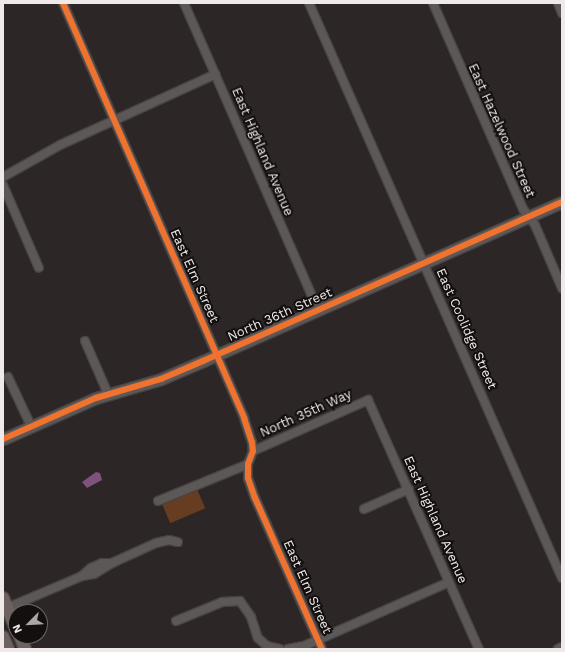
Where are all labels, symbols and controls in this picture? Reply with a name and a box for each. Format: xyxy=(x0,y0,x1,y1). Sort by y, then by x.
street label: East Hazelwood Street xyxy=(464,61,538,201)
street label: East Highland Avenue xyxy=(228,85,296,219)
street label: East Elm Street xyxy=(166,227,222,325)
street label: East Coolidge Street xyxy=(432,266,500,392)
street label: North 36th Street xyxy=(225,285,335,345)
street label: North 35th Way xyxy=(258,387,354,441)
street label: East Highland Avenue xyxy=(400,454,470,586)
street label: East Elm Street xyxy=(279,538,335,636)
north arrow xyxy=(8,604,48,644)
text: N xyxy=(10,622,25,635)

